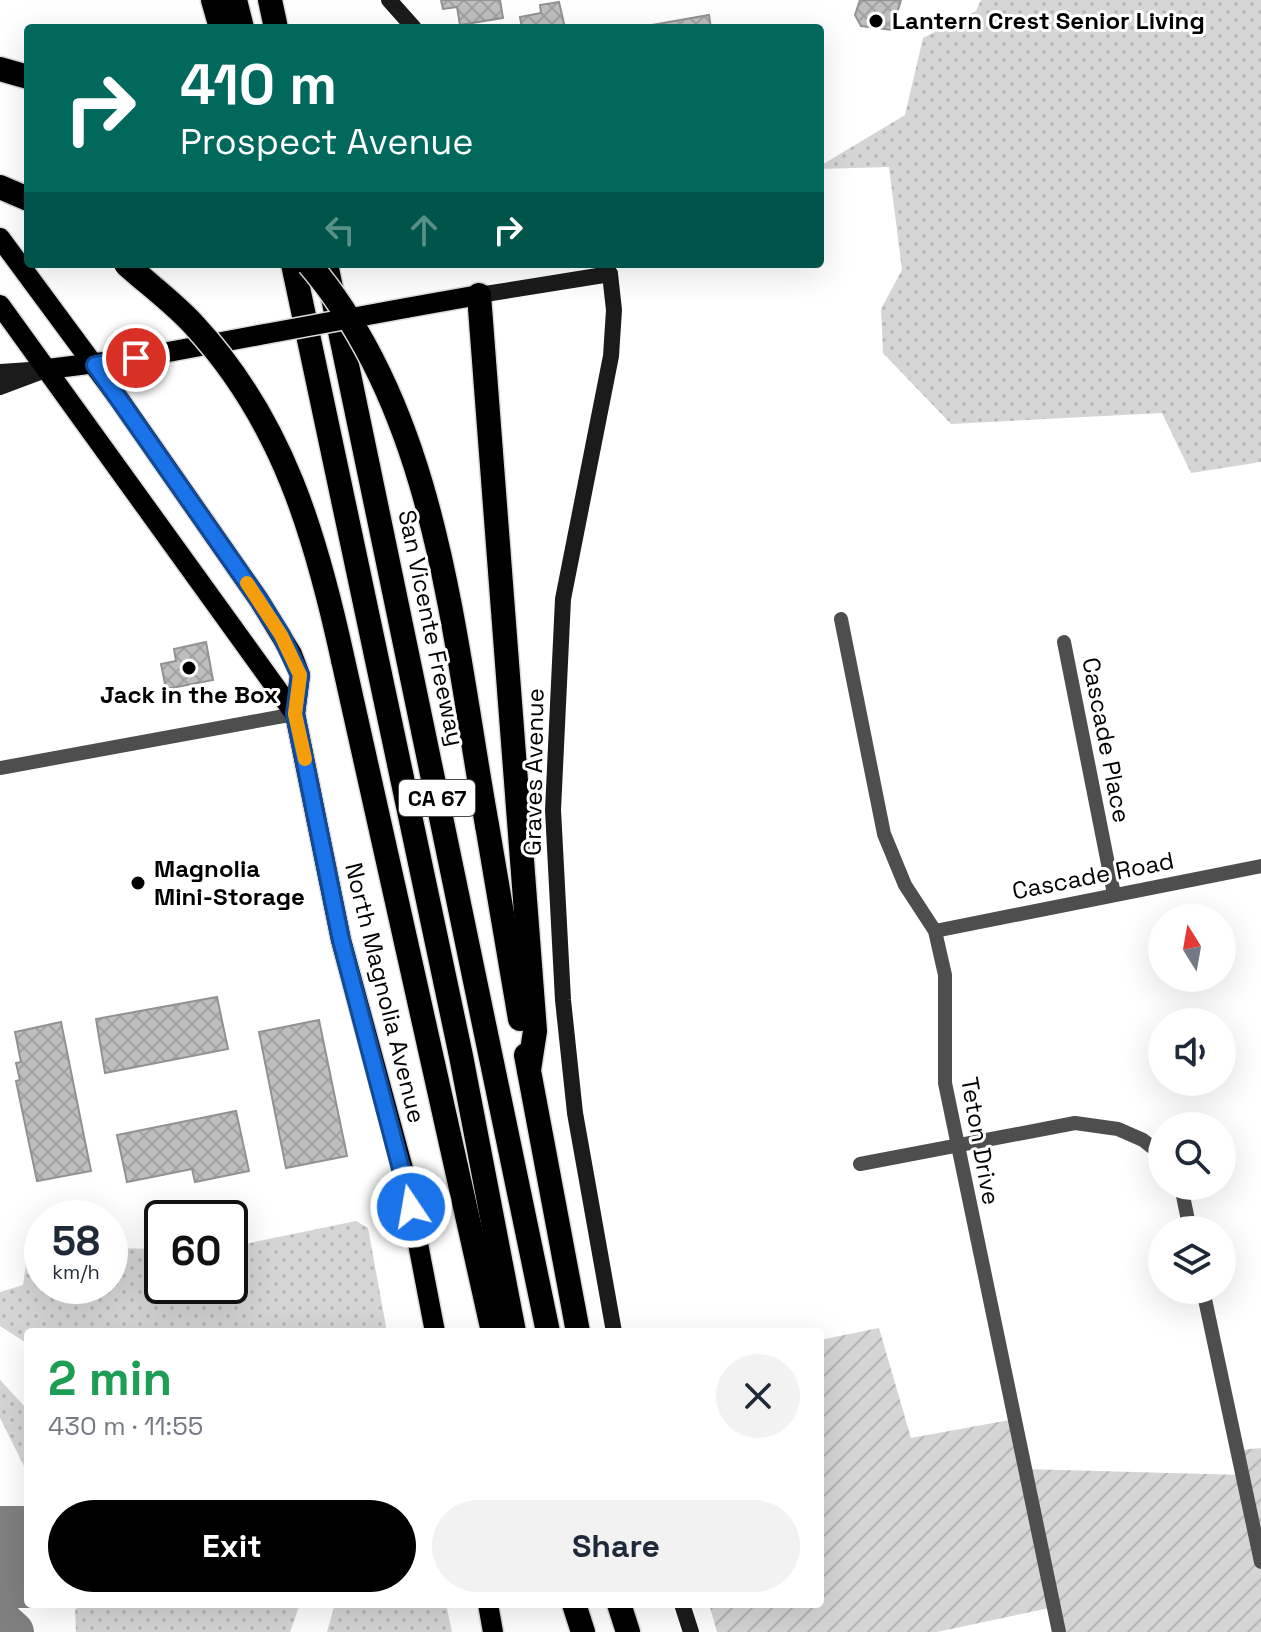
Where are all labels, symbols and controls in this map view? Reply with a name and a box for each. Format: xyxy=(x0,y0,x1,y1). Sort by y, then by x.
place label: Lantern Crest Senior Living xyxy=(892,5,1205,36)
marker: Lantern Crest Senior Living xyxy=(867,12,885,30)
text: 410 m xyxy=(180,49,337,120)
icon: right xyxy=(48,56,152,160)
text: Prospect Avenue xyxy=(180,119,474,165)
icon: left xyxy=(318,208,362,252)
icon: ahead xyxy=(402,208,446,252)
icon: right xyxy=(486,208,530,252)
pin xyxy=(102,324,170,392)
icon: arrive xyxy=(114,336,158,380)
street label: San Vicente Freeway xyxy=(391,507,472,749)
street label: Cascade Place xyxy=(1075,655,1138,825)
marker: Jack in the Box xyxy=(180,659,198,677)
place label: Jack in the Box xyxy=(100,679,278,710)
street label: Graves Avenue xyxy=(517,688,550,856)
road number: CA 67 xyxy=(399,780,475,816)
street label: Cascade Road xyxy=(1009,845,1177,906)
place label: Magnolia Mini-Storage xyxy=(154,853,305,912)
street label: North Magnolia Avenue xyxy=(338,860,433,1126)
marker: Magnolia Mini-Storage xyxy=(129,874,147,892)
north arrow xyxy=(1148,904,1236,992)
map controls xyxy=(1148,904,1236,1304)
button: sound xyxy=(1148,1008,1236,1096)
street label: Teton Drive xyxy=(954,1075,1007,1207)
button: search xyxy=(1148,1112,1236,1200)
position arrow xyxy=(369,1165,453,1249)
speed limit sign: 60 xyxy=(144,1200,248,1304)
text: 58 xyxy=(52,1216,100,1267)
button: layers xyxy=(1148,1216,1236,1304)
text: km/h xyxy=(52,1259,100,1285)
text: 2 min xyxy=(48,1348,172,1409)
button: close xyxy=(716,1354,800,1438)
text: 430 m · 11:55 xyxy=(48,1409,203,1443)
button: Exit xyxy=(48,1500,416,1592)
button: Share xyxy=(432,1500,800,1592)

